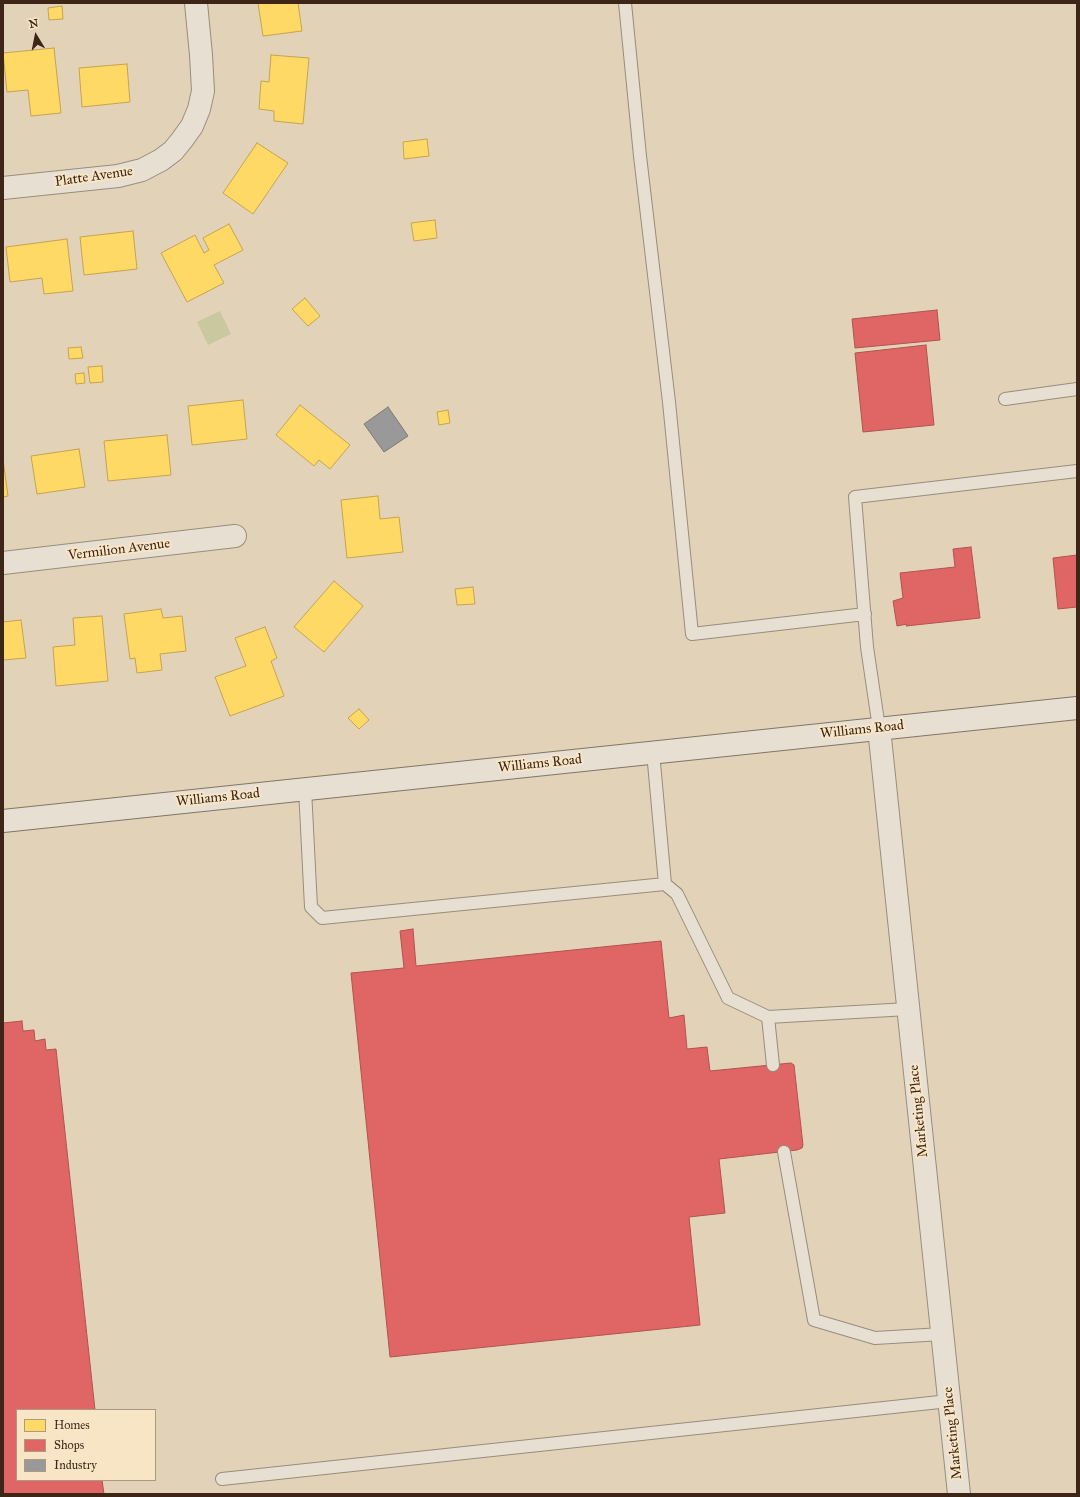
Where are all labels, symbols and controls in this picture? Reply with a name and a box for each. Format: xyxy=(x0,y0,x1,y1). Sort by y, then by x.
north arrow xyxy=(16,16,56,56)
text: N xyxy=(28,16,40,31)
street label: Platte Avenue xyxy=(54,163,134,191)
street label: Vermilion Avenue xyxy=(67,535,171,565)
street label: Williams Road xyxy=(819,717,905,743)
street label: Williams Road xyxy=(497,751,583,777)
street label: Williams Road xyxy=(175,785,261,811)
street label: Marketing Place xyxy=(906,1064,932,1158)
street label: Marketing Place xyxy=(940,1386,966,1480)
legend xyxy=(16,1409,156,1481)
text: Homes xyxy=(54,1418,90,1432)
text: Shops xyxy=(54,1438,84,1452)
text: Industry xyxy=(54,1458,97,1472)

